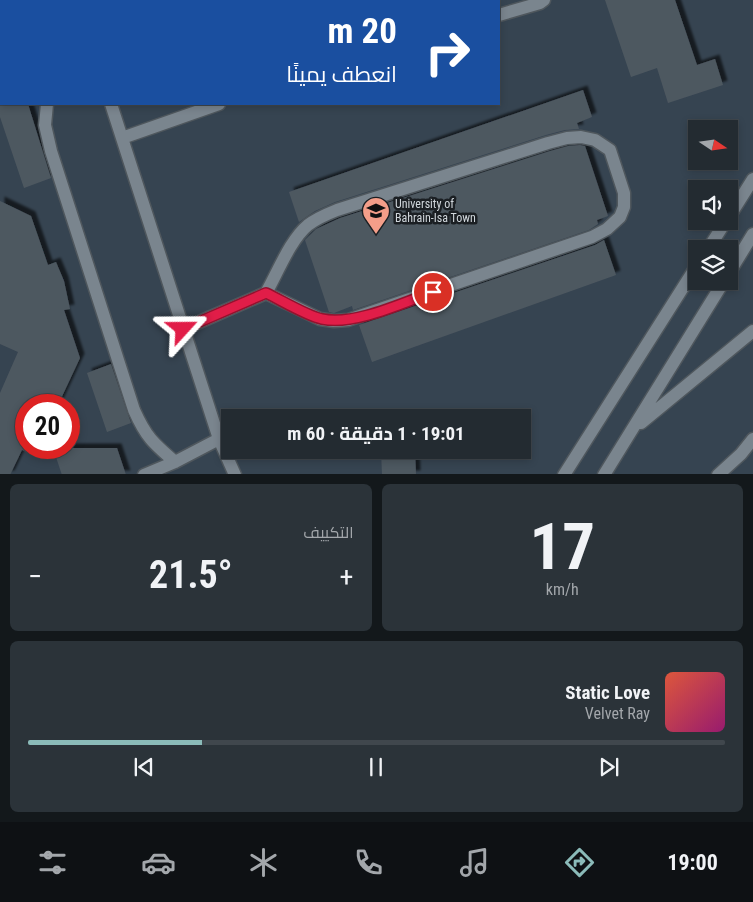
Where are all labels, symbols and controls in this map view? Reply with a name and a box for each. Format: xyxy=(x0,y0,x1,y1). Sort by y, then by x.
text: 20 m xyxy=(328,11,397,52)
icon: right xyxy=(415,20,480,85)
text: انعطف يمينًا xyxy=(286,62,397,87)
north arrow xyxy=(688,120,738,170)
map controls xyxy=(688,120,738,290)
button: sound xyxy=(688,180,738,230)
school or university icon: University of Bahrain-Isa Town xyxy=(361,196,391,235)
place label: University of Bahrain-Isa Town xyxy=(395,197,476,225)
button: layers xyxy=(688,240,738,290)
pin xyxy=(412,271,454,313)
icon: arrive xyxy=(419,278,447,306)
position arrow xyxy=(156,302,208,354)
speed limit sign: 20 xyxy=(15,394,80,459)
text: 19:01 · 1 دقيقة · 60 m xyxy=(287,422,465,445)
text: 17 xyxy=(529,509,595,585)
text: التكييف xyxy=(303,523,354,542)
text: 21.5° xyxy=(149,553,233,597)
text: − xyxy=(28,560,42,593)
text: + xyxy=(340,560,354,593)
text: km/h xyxy=(546,580,579,599)
text: Static Love xyxy=(565,681,650,704)
text: Velvet Ray xyxy=(585,704,650,723)
icon: previous xyxy=(130,753,158,781)
icon: pause xyxy=(362,753,390,781)
icon: next xyxy=(595,753,623,781)
icon: filters xyxy=(35,845,70,880)
icon: car xyxy=(141,845,176,880)
icon: climate xyxy=(246,845,281,880)
icon: phone xyxy=(351,845,386,880)
icon: music xyxy=(457,845,492,880)
icon: directions xyxy=(562,845,597,880)
text: 19:00 xyxy=(667,850,718,875)

